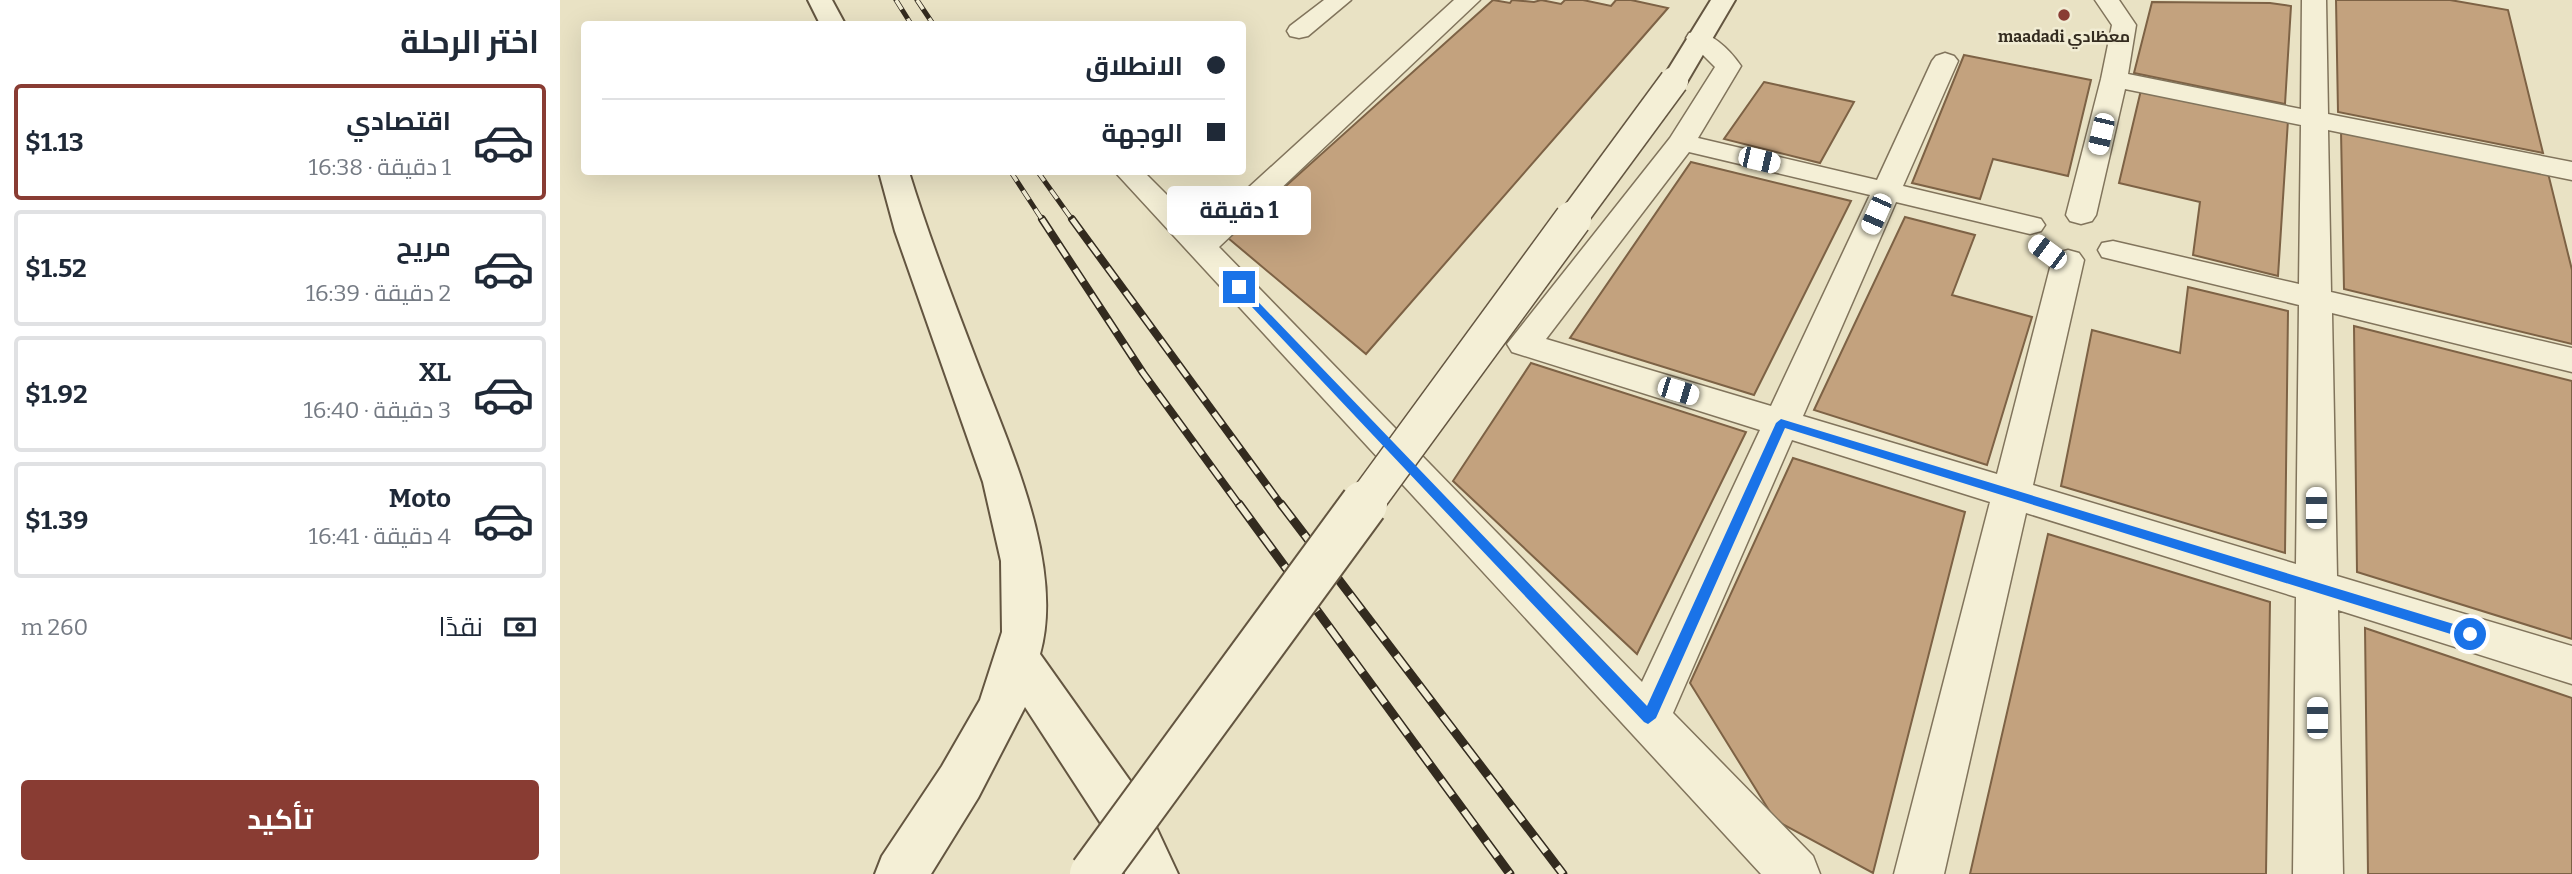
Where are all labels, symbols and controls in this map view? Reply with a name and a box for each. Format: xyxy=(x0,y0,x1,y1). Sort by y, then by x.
marker: maadadi معظادي xyxy=(2056,7,2072,23)
text: اختر الرحلة xyxy=(400,23,539,61)
place label: maadadi معظادي xyxy=(1998,27,2130,49)
text: الانطلاق xyxy=(1085,51,1183,82)
text: اقتصادي xyxy=(346,106,451,137)
icon: car xyxy=(472,111,535,174)
car xyxy=(2087,111,2116,157)
text: الوجهة xyxy=(1102,118,1183,149)
text: $1.13 xyxy=(25,127,84,158)
car xyxy=(1737,145,1782,175)
text: 1 دقيقة · 16:38 xyxy=(309,153,451,181)
callout: 1 دقيقة xyxy=(1167,186,1311,234)
car xyxy=(1858,191,1895,237)
text: 1 دقيقة xyxy=(1199,196,1279,224)
car xyxy=(2024,231,2071,273)
text: مريح xyxy=(396,232,451,263)
icon: car xyxy=(472,237,535,300)
text: $1.52 xyxy=(25,253,87,284)
route end xyxy=(1223,271,1255,303)
text: 2 دقيقة · 16:39 xyxy=(306,279,451,307)
text: XL xyxy=(419,357,451,388)
icon: car xyxy=(472,363,535,426)
car xyxy=(1655,375,1702,407)
text: $1.92 xyxy=(25,379,88,410)
text: 3 دقيقة · 16:40 xyxy=(304,396,451,424)
text: Moto xyxy=(389,483,451,514)
car xyxy=(2306,487,2327,529)
icon: car xyxy=(472,489,535,552)
text: $1.39 xyxy=(25,505,88,536)
text: 4 دقيقة · 16:41 xyxy=(309,522,451,550)
icon: cash xyxy=(501,608,539,646)
text: نقدًا xyxy=(439,612,483,643)
text: 260 m xyxy=(21,613,88,641)
route start xyxy=(2454,618,2486,650)
car xyxy=(2307,697,2328,739)
button: تأكيد xyxy=(21,780,539,860)

